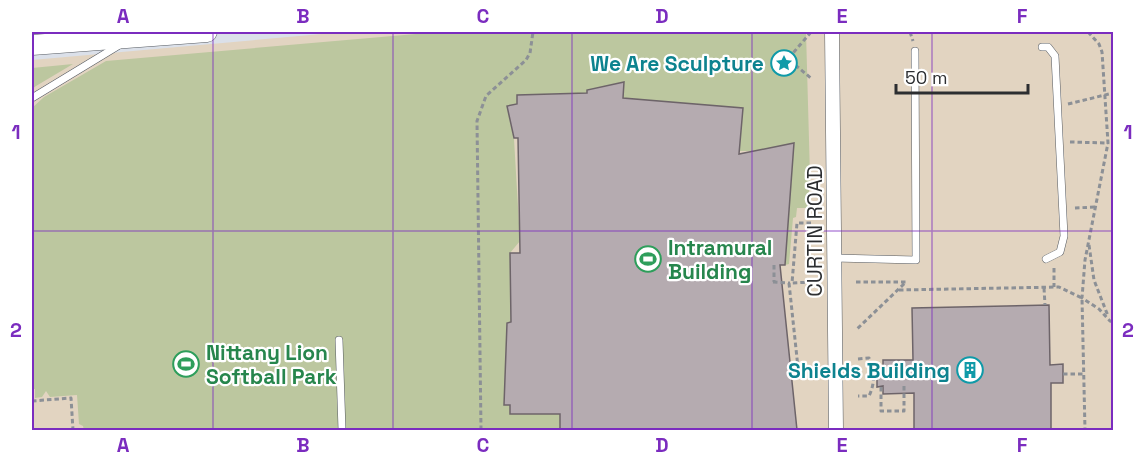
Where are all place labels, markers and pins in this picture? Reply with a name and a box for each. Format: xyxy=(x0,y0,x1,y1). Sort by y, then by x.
place icon: We Are Sculpture xyxy=(769,48,799,78)
place label: We Are Sculpture xyxy=(590,50,764,77)
place label: Intramural Building xyxy=(668,234,772,285)
sports icon: Intramural Building xyxy=(633,244,663,274)
place label: Nittany Lion Softball Park xyxy=(206,339,337,390)
sports icon: Nittany Lion Softball Park xyxy=(171,349,201,379)
building icon: Shields Building xyxy=(955,355,985,385)
place label: Shields Building xyxy=(788,357,950,384)

